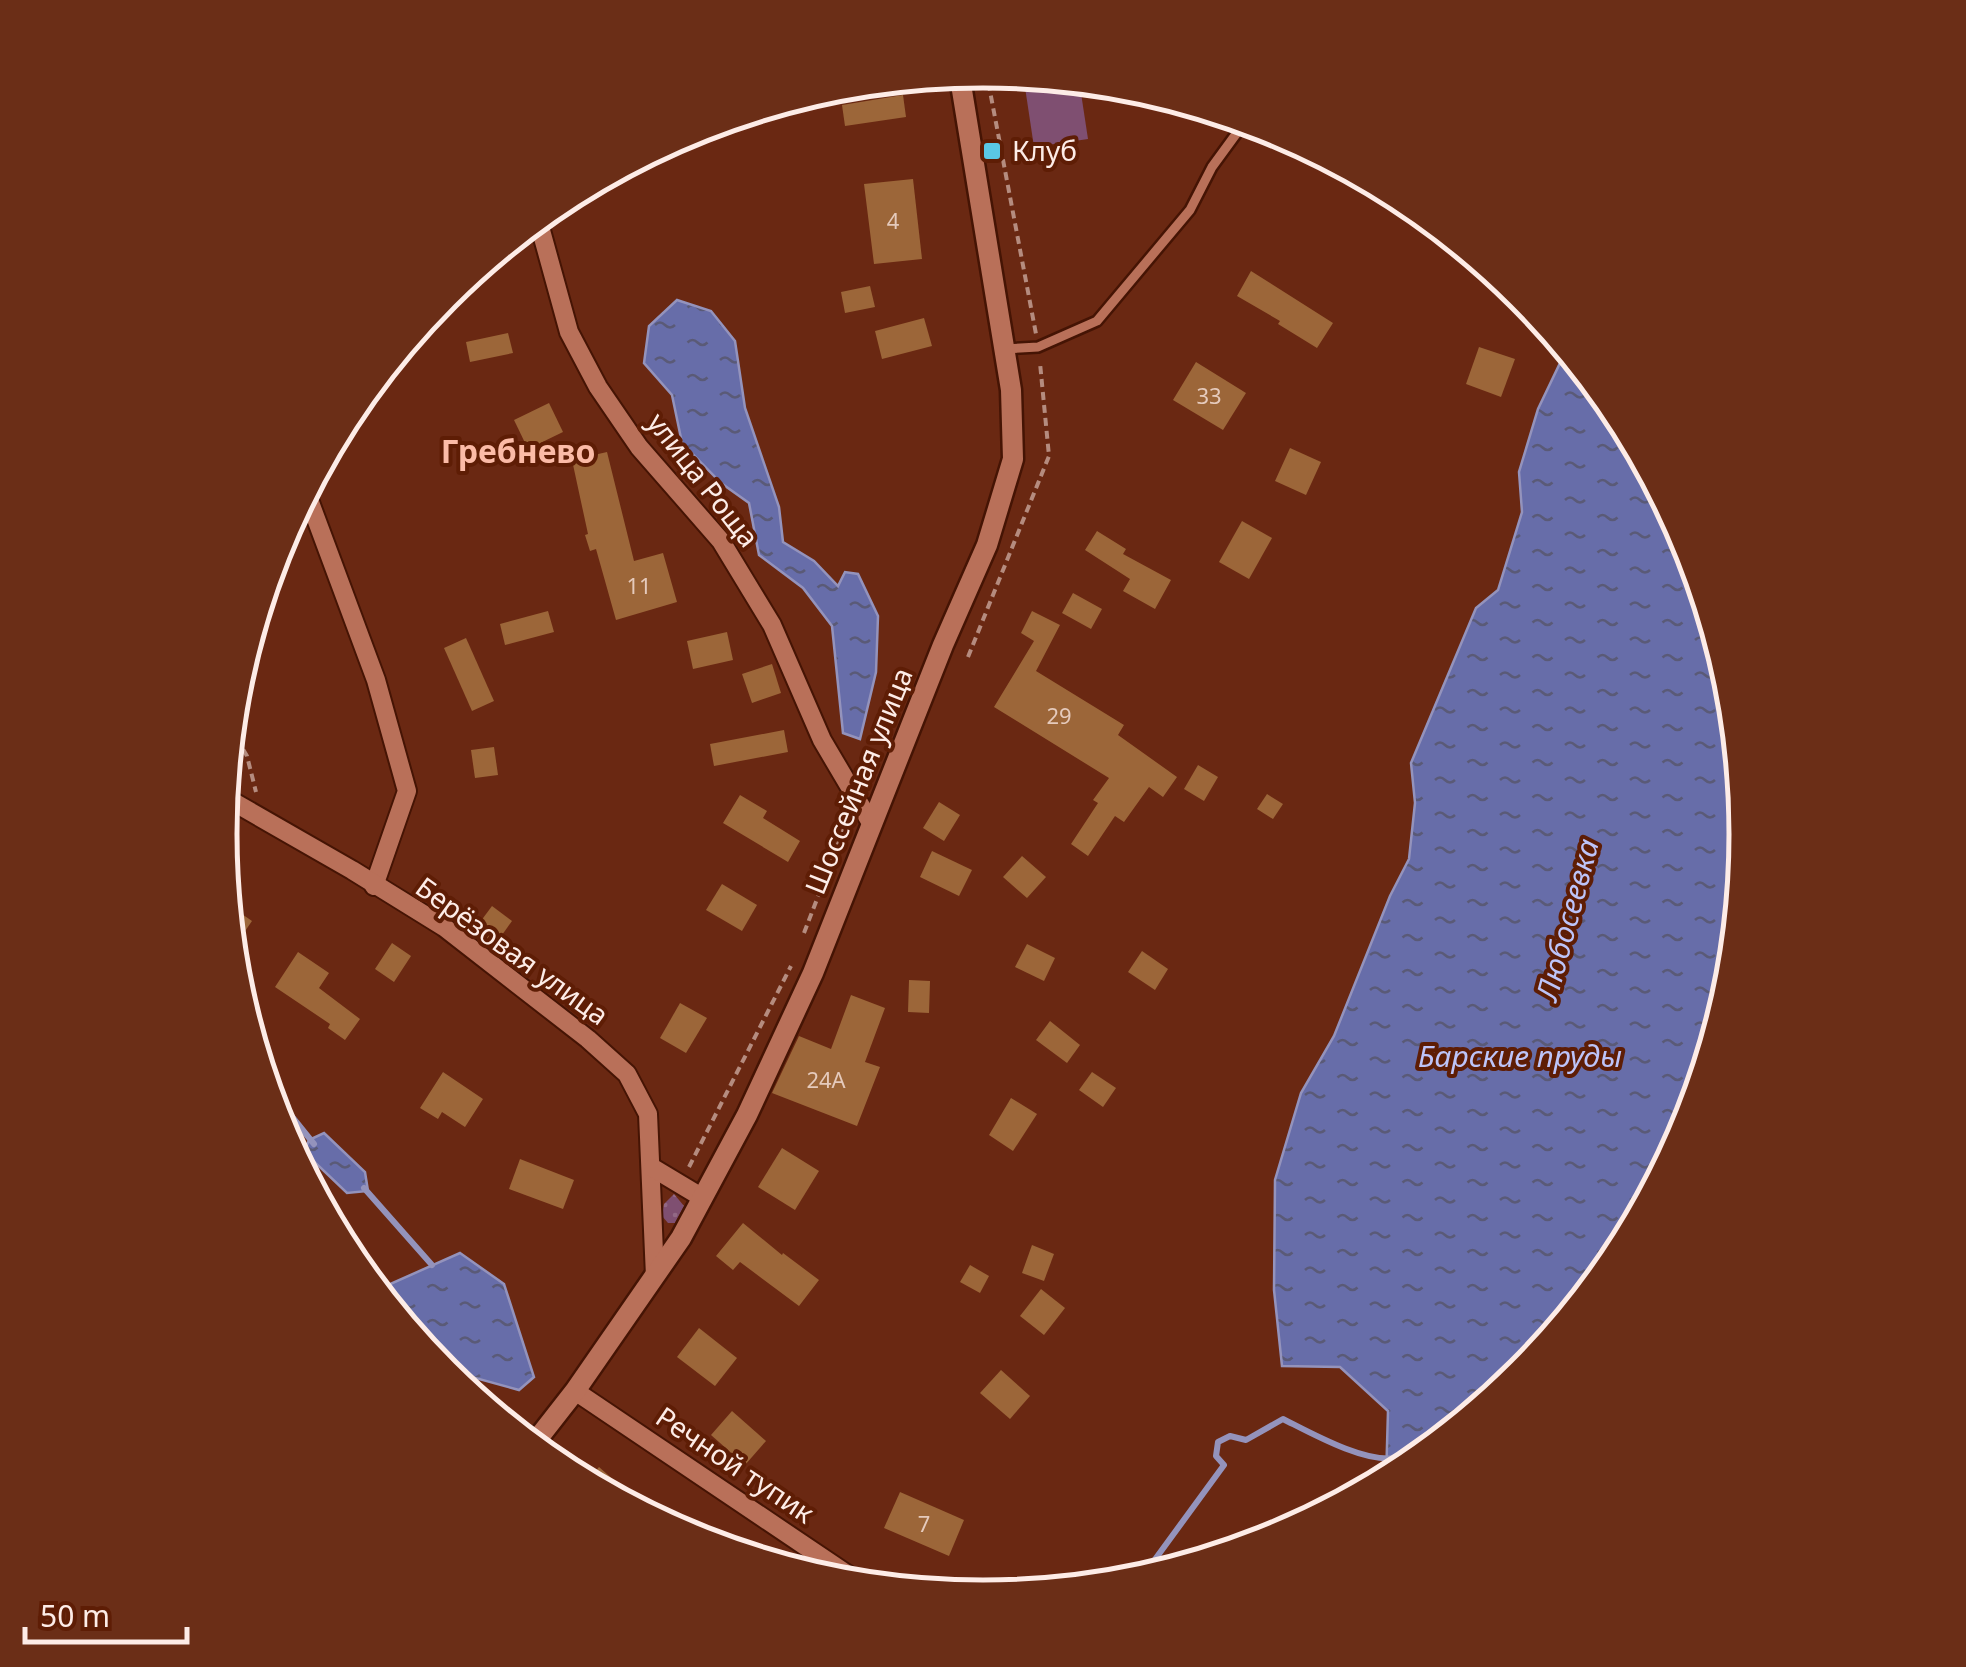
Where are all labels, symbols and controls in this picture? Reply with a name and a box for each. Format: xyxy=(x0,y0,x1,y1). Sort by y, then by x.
place label: Клуб xyxy=(1012,131,1077,169)
marker: Клуб xyxy=(981,140,1003,162)
house number: 4 xyxy=(887,205,900,235)
house number: 33 xyxy=(1196,380,1222,410)
street label: улица Роща xyxy=(639,404,768,554)
district label: Гребнево xyxy=(441,429,595,472)
house number: 11 xyxy=(626,570,652,600)
street label: Шоссейная улица xyxy=(795,662,921,899)
house number: 29 xyxy=(1046,700,1072,730)
water label: Любосеевка xyxy=(1525,834,1608,1007)
street label: Берёзовая улица xyxy=(409,867,617,1033)
water label: Барские пруды xyxy=(1418,1035,1622,1076)
house number: 24А xyxy=(806,1064,847,1094)
street label: Речной тупик xyxy=(649,1397,822,1531)
house number: 7 xyxy=(918,1508,930,1538)
scale bar xyxy=(25,1582,188,1644)
text: 50 m xyxy=(40,1595,110,1636)

